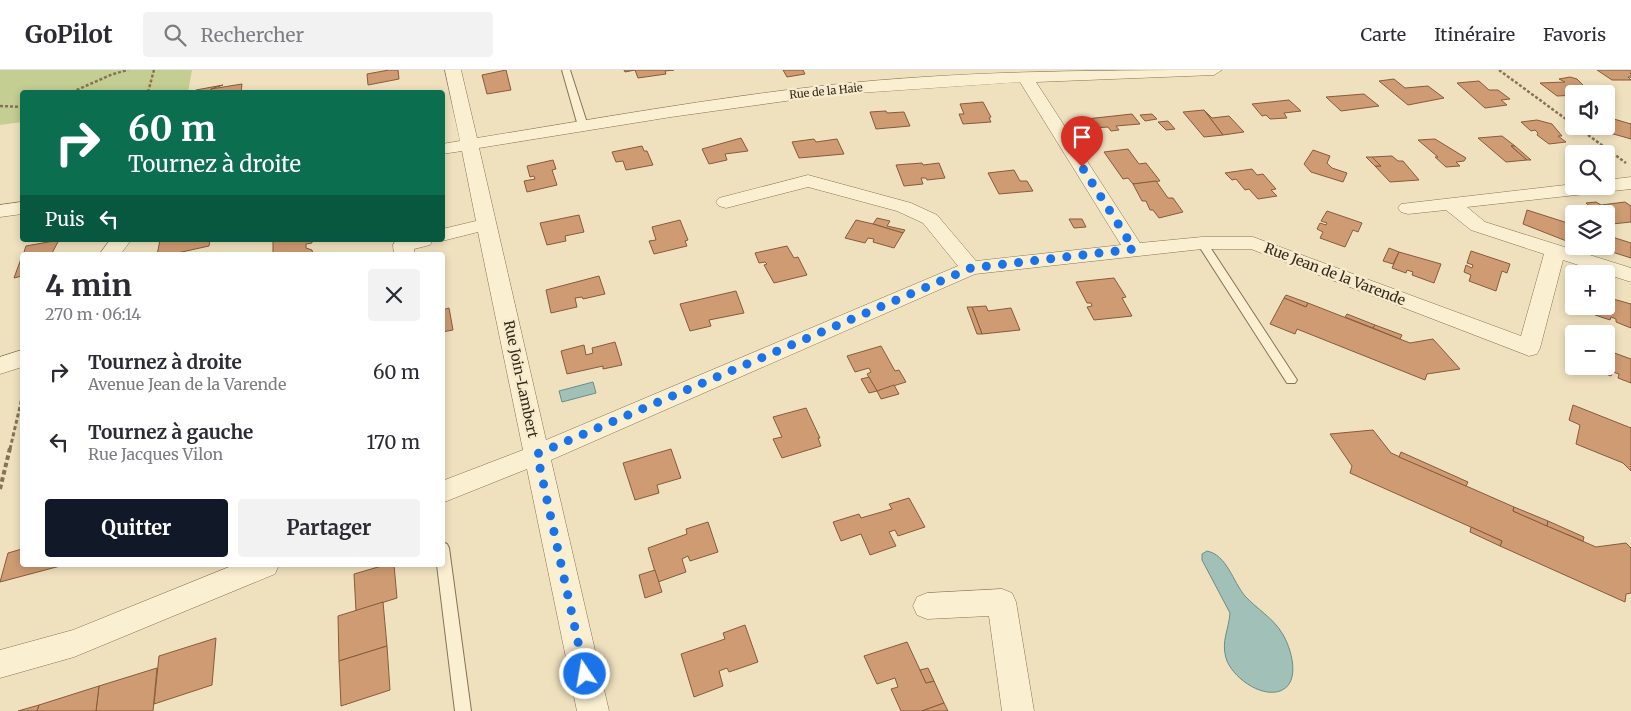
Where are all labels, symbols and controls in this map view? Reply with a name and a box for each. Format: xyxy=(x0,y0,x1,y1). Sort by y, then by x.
search box xyxy=(143,12,493,57)
text: GoPilot xyxy=(25,19,113,50)
icon: search xyxy=(161,21,189,49)
text: Rechercher xyxy=(201,23,304,47)
text: Carte xyxy=(1360,23,1406,46)
text: Itinéraire xyxy=(1434,23,1515,46)
text: Favoris xyxy=(1543,23,1606,46)
street label: Rue de la Haie xyxy=(789,80,864,102)
map controls xyxy=(1565,85,1615,375)
button: sound xyxy=(1565,85,1615,135)
text: 60 m xyxy=(128,107,216,151)
icon: right xyxy=(45,110,110,175)
pin xyxy=(1061,116,1103,167)
icon: arrive xyxy=(1068,123,1096,151)
button: search xyxy=(1565,145,1615,195)
text: Tournez à droite xyxy=(128,150,301,178)
icon: left xyxy=(95,205,123,233)
button: layers xyxy=(1565,205,1615,255)
text: Puis xyxy=(45,207,85,231)
street label: Rue Jean de la Varende xyxy=(1262,239,1408,309)
button: + xyxy=(1565,265,1615,315)
text: 4 min xyxy=(45,266,132,304)
button: close xyxy=(368,269,420,321)
text: 270 m · 06:14 xyxy=(45,304,141,324)
street label: Rue Join-Lambert xyxy=(500,318,542,440)
button: − xyxy=(1565,325,1615,375)
text: Tournez à droite xyxy=(88,350,242,374)
icon: right xyxy=(45,358,73,386)
text: 60 m xyxy=(373,360,420,384)
text: Avenue Jean de la Varende xyxy=(88,374,286,394)
text: Tournez à gauche xyxy=(88,420,253,444)
icon: left xyxy=(45,428,73,456)
text: 170 m xyxy=(367,430,420,454)
text: Rue Jacques Vilon xyxy=(88,444,223,464)
button: Quitter xyxy=(45,499,228,557)
button: Partager xyxy=(238,499,420,557)
position arrow xyxy=(558,647,610,699)

